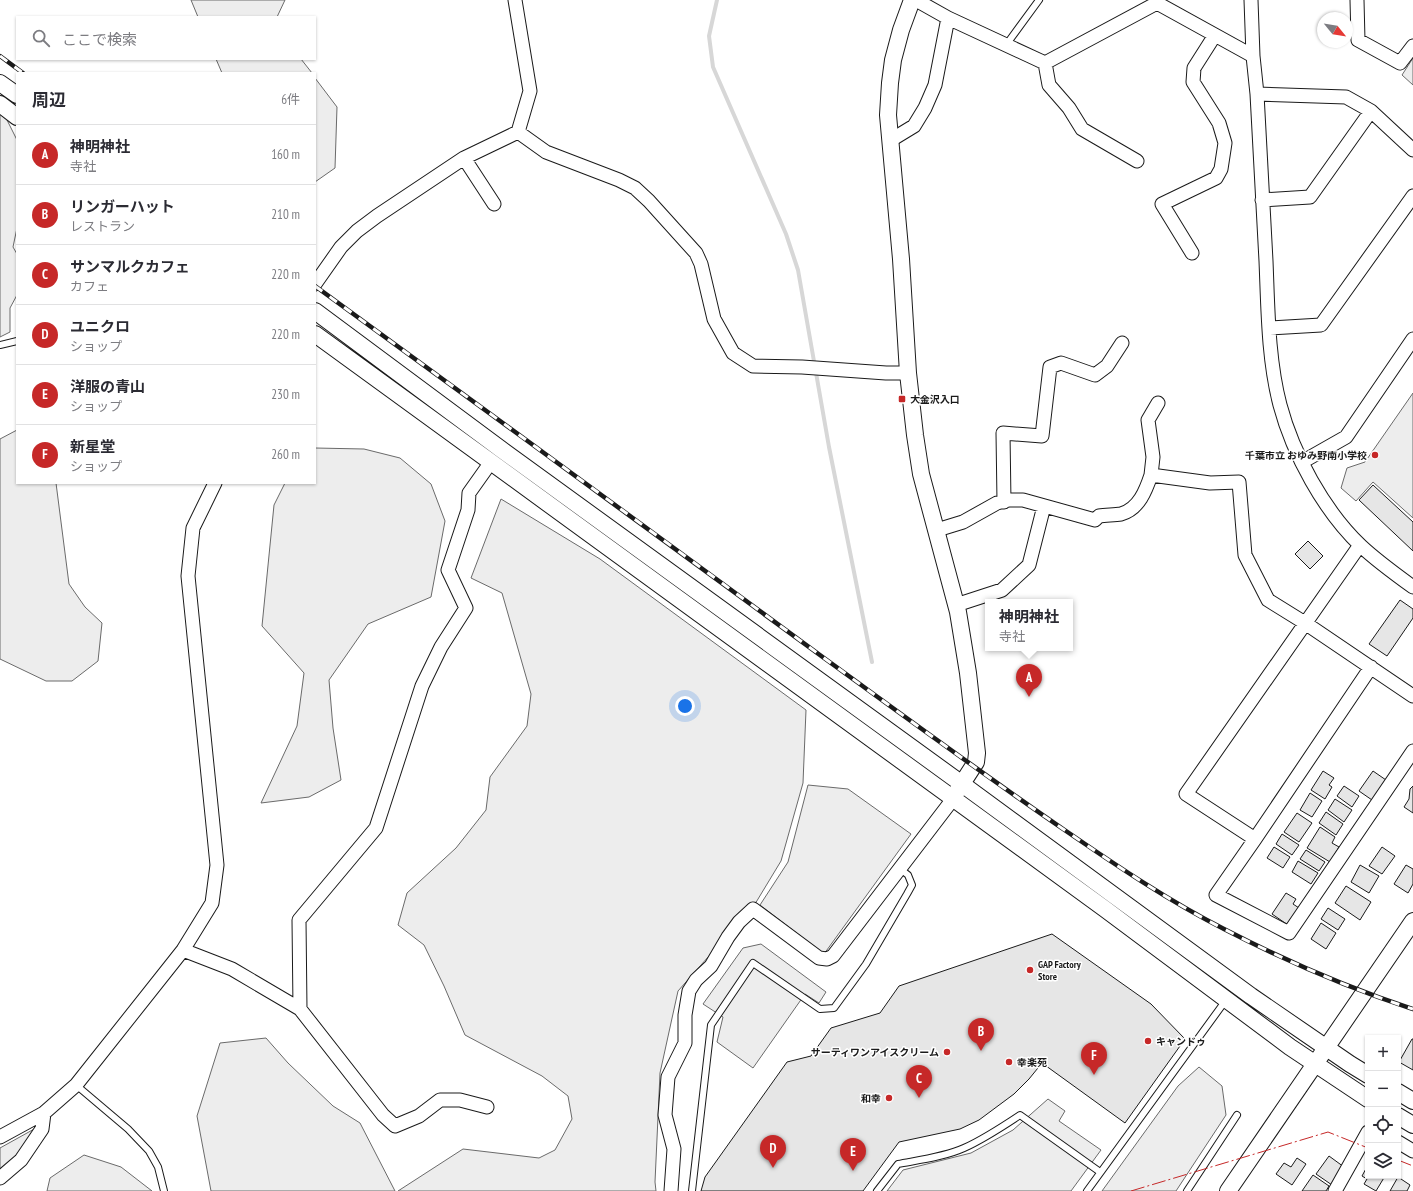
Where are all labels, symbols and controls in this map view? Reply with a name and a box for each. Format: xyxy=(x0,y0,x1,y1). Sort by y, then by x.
north arrow xyxy=(1317,12,1353,48)
search box xyxy=(16,16,316,60)
icon: search xyxy=(30,27,52,49)
text: ここで検索 xyxy=(62,30,137,49)
text: 周辺 xyxy=(32,89,66,111)
text: 6件 xyxy=(281,91,300,108)
text: 神明神社 xyxy=(70,137,130,156)
text: A xyxy=(42,146,48,163)
text: 160 m xyxy=(271,146,300,163)
text: 寺社 xyxy=(70,158,96,175)
text: リンガーハット xyxy=(70,197,175,216)
text: B xyxy=(42,206,48,223)
text: 210 m xyxy=(271,206,300,223)
text: レストラン xyxy=(70,218,135,235)
text: サンマルクカフェ xyxy=(70,257,190,276)
text: C xyxy=(42,266,48,283)
text: 220 m xyxy=(271,266,300,283)
text: カフェ xyxy=(70,278,109,295)
text: ユニクロ xyxy=(70,317,130,336)
text: D xyxy=(42,326,48,343)
text: 220 m xyxy=(271,326,300,343)
text: ショップ xyxy=(70,338,122,355)
text: 洋服の青山 xyxy=(70,377,145,396)
text: E xyxy=(42,386,48,403)
text: 230 m xyxy=(271,386,300,403)
place label: 大金沢入口 xyxy=(910,393,960,406)
marker: 大金沢入口 xyxy=(897,394,907,404)
text: ショップ xyxy=(70,398,122,415)
text: 新星堂 xyxy=(70,437,115,456)
text: F xyxy=(42,446,48,463)
text: 260 m xyxy=(271,446,300,463)
place label: 千葉市立 おゆみ野南小学校 xyxy=(1245,449,1367,462)
marker: 千葉市立 おゆみ野南小学校 xyxy=(1370,450,1380,460)
text: ショップ xyxy=(70,458,122,475)
popup xyxy=(985,599,1073,651)
text: 神明神社 xyxy=(999,607,1059,626)
text: 寺社 xyxy=(999,628,1025,645)
pin: A xyxy=(1016,664,1042,697)
your location xyxy=(675,696,695,716)
place label: GAP Factory Store xyxy=(1038,958,1082,983)
marker: GAP Factory Store xyxy=(1025,965,1035,975)
pin: B xyxy=(968,1018,994,1051)
place label: キャンドゥ xyxy=(1156,1035,1206,1048)
map controls xyxy=(1365,1035,1401,1179)
button: + xyxy=(1365,1035,1401,1071)
marker: キャンドゥ xyxy=(1143,1036,1153,1046)
pin: F xyxy=(1081,1042,1107,1075)
place label: サーティワンアイスクリーム xyxy=(811,1046,939,1059)
marker: サーティワンアイスクリーム xyxy=(942,1047,952,1057)
place label: 幸楽苑 xyxy=(1017,1056,1047,1069)
marker: 幸楽苑 xyxy=(1004,1057,1014,1067)
pin: C xyxy=(906,1065,932,1098)
button: − xyxy=(1365,1071,1401,1107)
place label: 和幸 xyxy=(861,1092,881,1105)
marker: 和幸 xyxy=(884,1093,894,1103)
button: locate xyxy=(1365,1107,1401,1143)
pin: D xyxy=(760,1135,786,1168)
pin: E xyxy=(840,1138,866,1171)
button: layers xyxy=(1365,1143,1401,1179)

